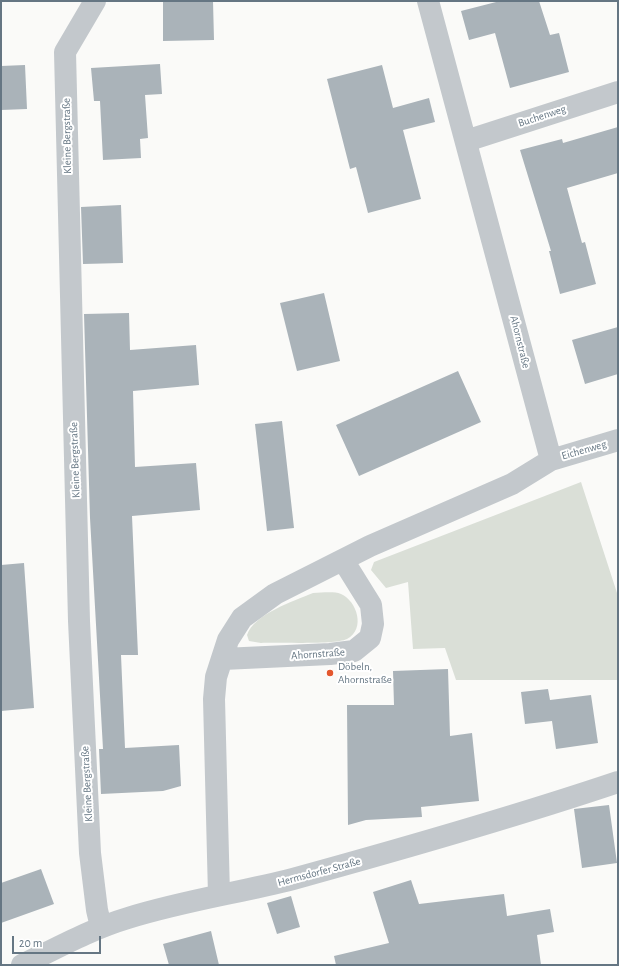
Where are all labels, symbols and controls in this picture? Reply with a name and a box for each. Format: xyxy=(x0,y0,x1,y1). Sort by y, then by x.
street label: Kleine Bergstraße xyxy=(60,98,74,174)
street label: Buchenweg xyxy=(516,102,568,130)
street label: Ahornstraße xyxy=(507,314,533,370)
street label: Kleine Bergstraße xyxy=(67,422,83,498)
street label: Eichenweg xyxy=(560,437,608,463)
street label: Ahornstraße xyxy=(291,646,345,662)
place label: Döbeln, Ahornstraße xyxy=(338,660,392,686)
marker: Döbeln, Ahornstraße xyxy=(325,668,335,678)
street label: Kleine Bergstraße xyxy=(78,746,96,822)
street label: Hermsdorfer Straße xyxy=(276,855,362,889)
scale bar xyxy=(14,928,103,954)
text: 20 m xyxy=(19,937,42,949)

